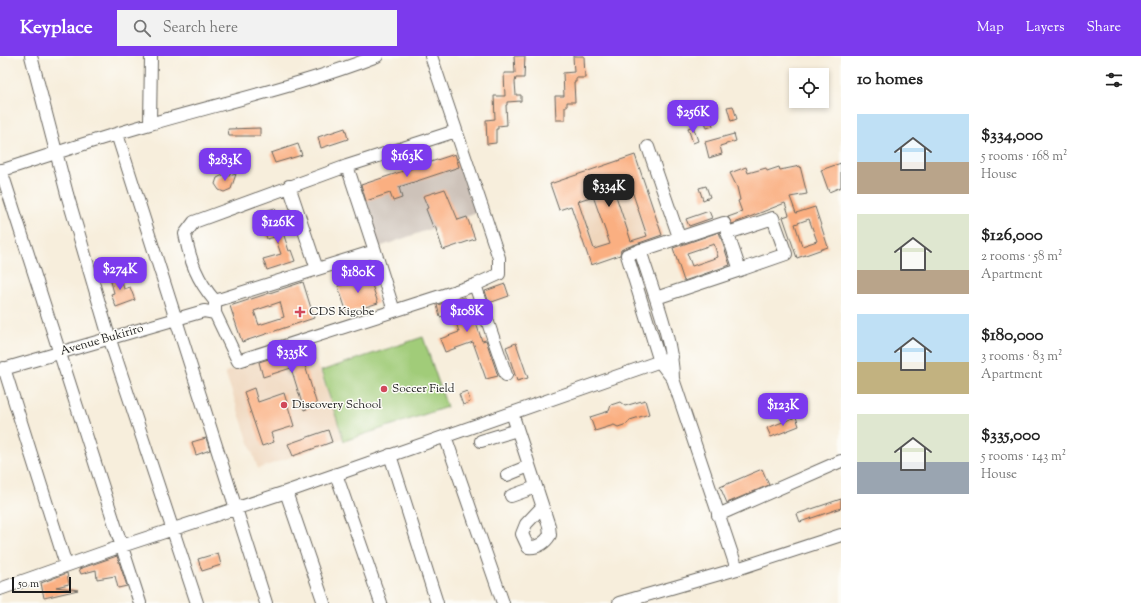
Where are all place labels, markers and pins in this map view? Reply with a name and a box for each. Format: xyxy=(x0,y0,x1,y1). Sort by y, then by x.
pin: $256K xyxy=(665,100,721,134)
pin: $163K xyxy=(379,144,435,178)
pin: $283K xyxy=(197,148,253,182)
pin: $334K xyxy=(581,174,637,208)
pin: $126K xyxy=(250,210,306,244)
pin: $274K xyxy=(92,257,148,291)
pin: $180K xyxy=(330,260,386,294)
pin: $108K xyxy=(439,299,495,333)
place label: CDS Kigobe xyxy=(309,303,375,321)
marker: CDS Kigobe xyxy=(294,306,306,318)
pin: $335K xyxy=(264,340,320,374)
place label: Soccer Field xyxy=(392,380,455,398)
marker: Soccer Field xyxy=(379,384,389,394)
pin: $123K xyxy=(755,393,811,427)
place label: Discovery School xyxy=(292,396,382,414)
marker: Discovery School xyxy=(279,400,289,410)

